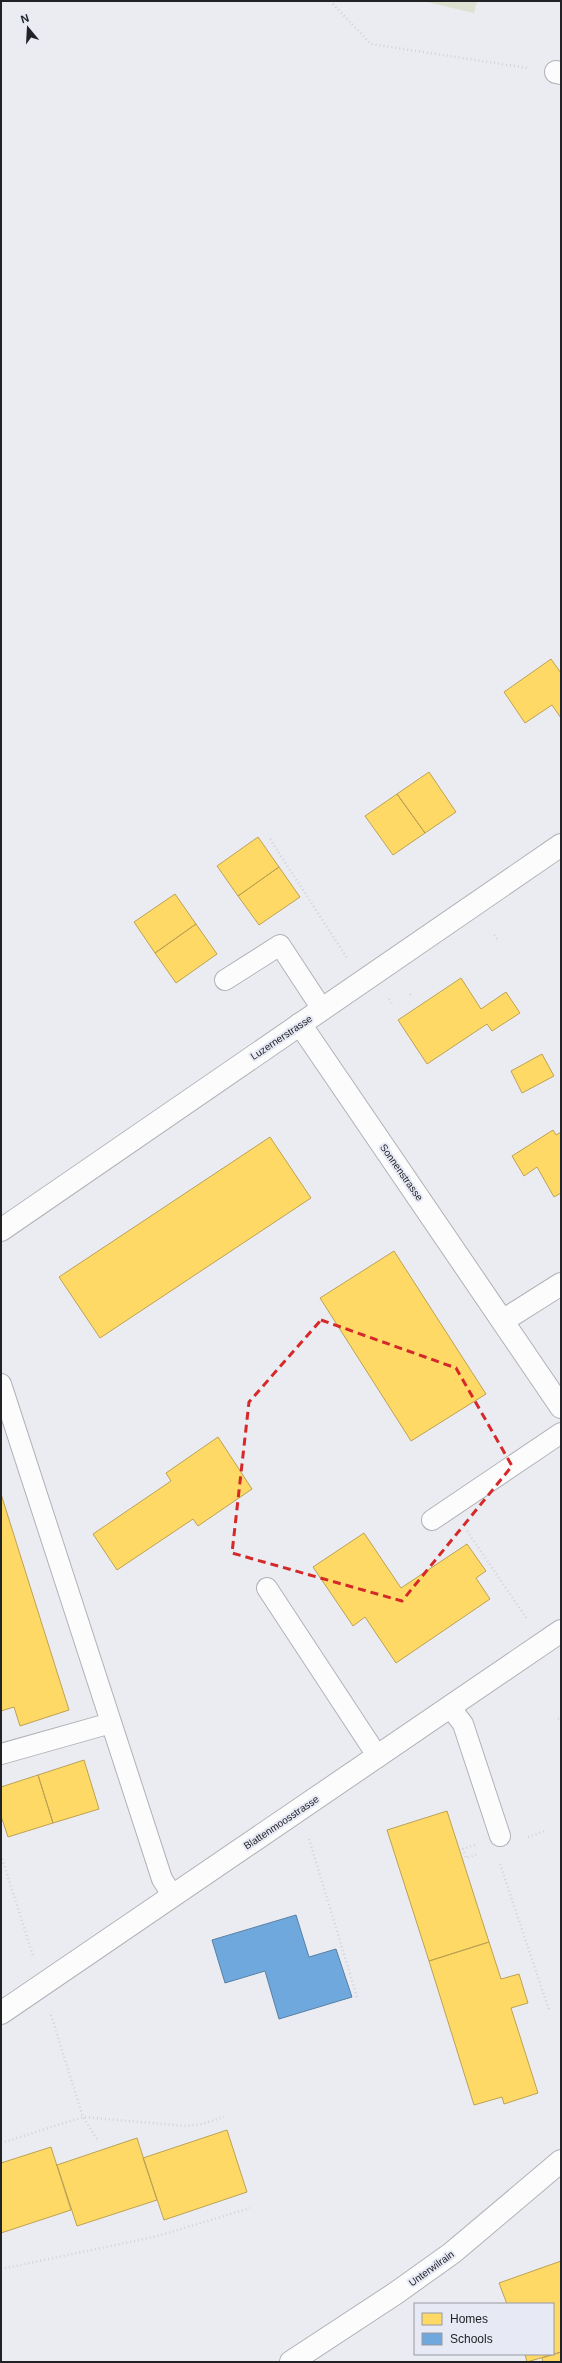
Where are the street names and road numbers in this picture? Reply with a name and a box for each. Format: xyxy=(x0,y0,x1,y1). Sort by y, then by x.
street label: Luzernerstrasse xyxy=(248,1013,314,1062)
street label: Sonnenstrasse xyxy=(378,1142,425,1203)
street label: Blattenmoosstrasse xyxy=(242,1793,321,1852)
street label: Unterwilrain xyxy=(407,2248,456,2288)

